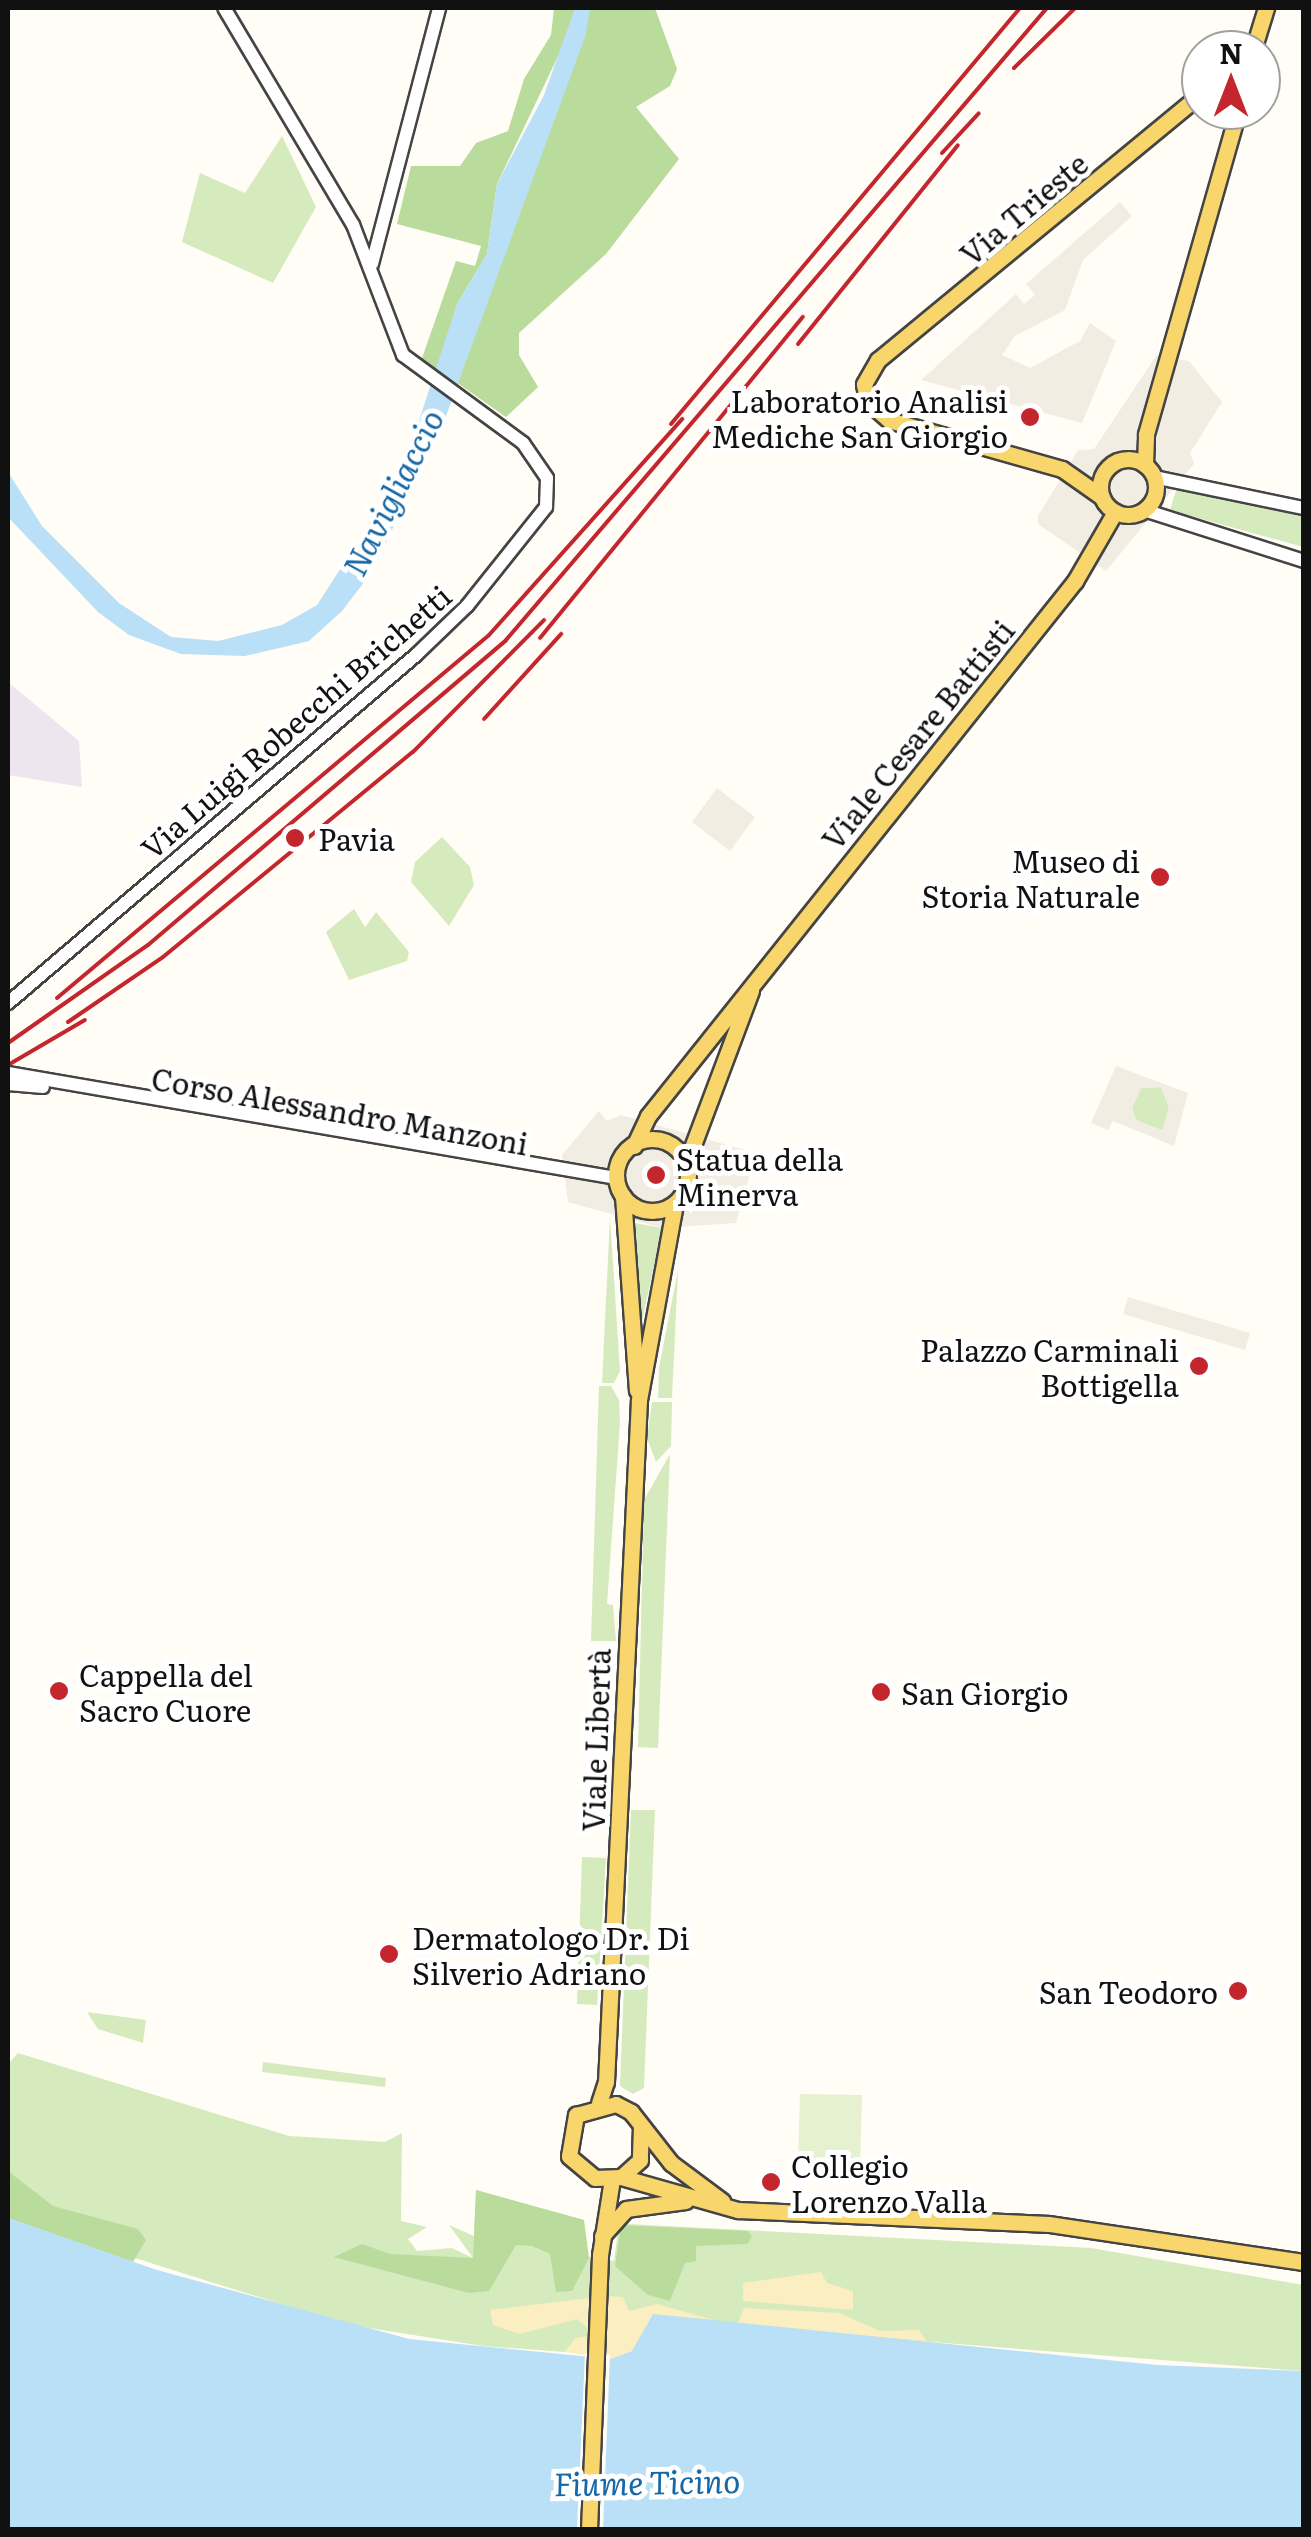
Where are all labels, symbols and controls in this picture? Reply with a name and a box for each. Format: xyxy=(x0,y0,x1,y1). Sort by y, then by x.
north arrow xyxy=(1181,30,1281,130)
text: N xyxy=(1219,31,1243,73)
street label: Via Trieste xyxy=(952,144,1094,272)
place label: Laboratorio Analisi Mediche San Giorgio xyxy=(711,382,1008,452)
water label: Navigliaccio xyxy=(334,403,450,581)
marker: Laboratorio Analisi Mediche San Giorgio xyxy=(1017,404,1043,430)
street label: Via Luigi Robecchi Brichetti xyxy=(133,577,457,865)
street label: Viale Cesare Battisti xyxy=(813,612,1021,856)
place label: Pavia xyxy=(318,820,395,856)
marker: Pavia xyxy=(282,825,308,851)
place label: Museo di Storia Naturale xyxy=(921,842,1140,912)
marker: Museo di Storia Naturale xyxy=(1149,866,1171,888)
street label: Corso Alessandro Manzoni xyxy=(149,1059,531,1161)
place label: Statua della Minerva xyxy=(676,1140,843,1210)
marker: Statua della Minerva xyxy=(645,1164,667,1186)
place label: Palazzo Carminali Bottigella xyxy=(920,1331,1179,1402)
marker: Palazzo Carminali Bottigella xyxy=(1188,1355,1210,1377)
street label: Viale Libertà xyxy=(574,1648,616,1832)
place label: Cappella del Sacro Cuore xyxy=(79,1656,253,1726)
place label: San Giorgio xyxy=(901,1674,1069,1710)
marker: Cappella del Sacro Cuore xyxy=(48,1680,70,1702)
marker: San Giorgio xyxy=(870,1681,892,1703)
place label: Dermatologo Dr. Di Silverio Adriano xyxy=(412,1919,689,1990)
marker: Dermatologo Dr. Di Silverio Adriano xyxy=(376,1941,402,1967)
place label: San Teodoro xyxy=(1039,1973,1218,2009)
marker: San Teodoro xyxy=(1227,1980,1249,2002)
place label: Collegio Lorenzo Valla xyxy=(791,2147,987,2218)
marker: Collegio Lorenzo Valla xyxy=(760,2171,782,2193)
water label: Fiume Ticino xyxy=(554,2460,740,2502)

